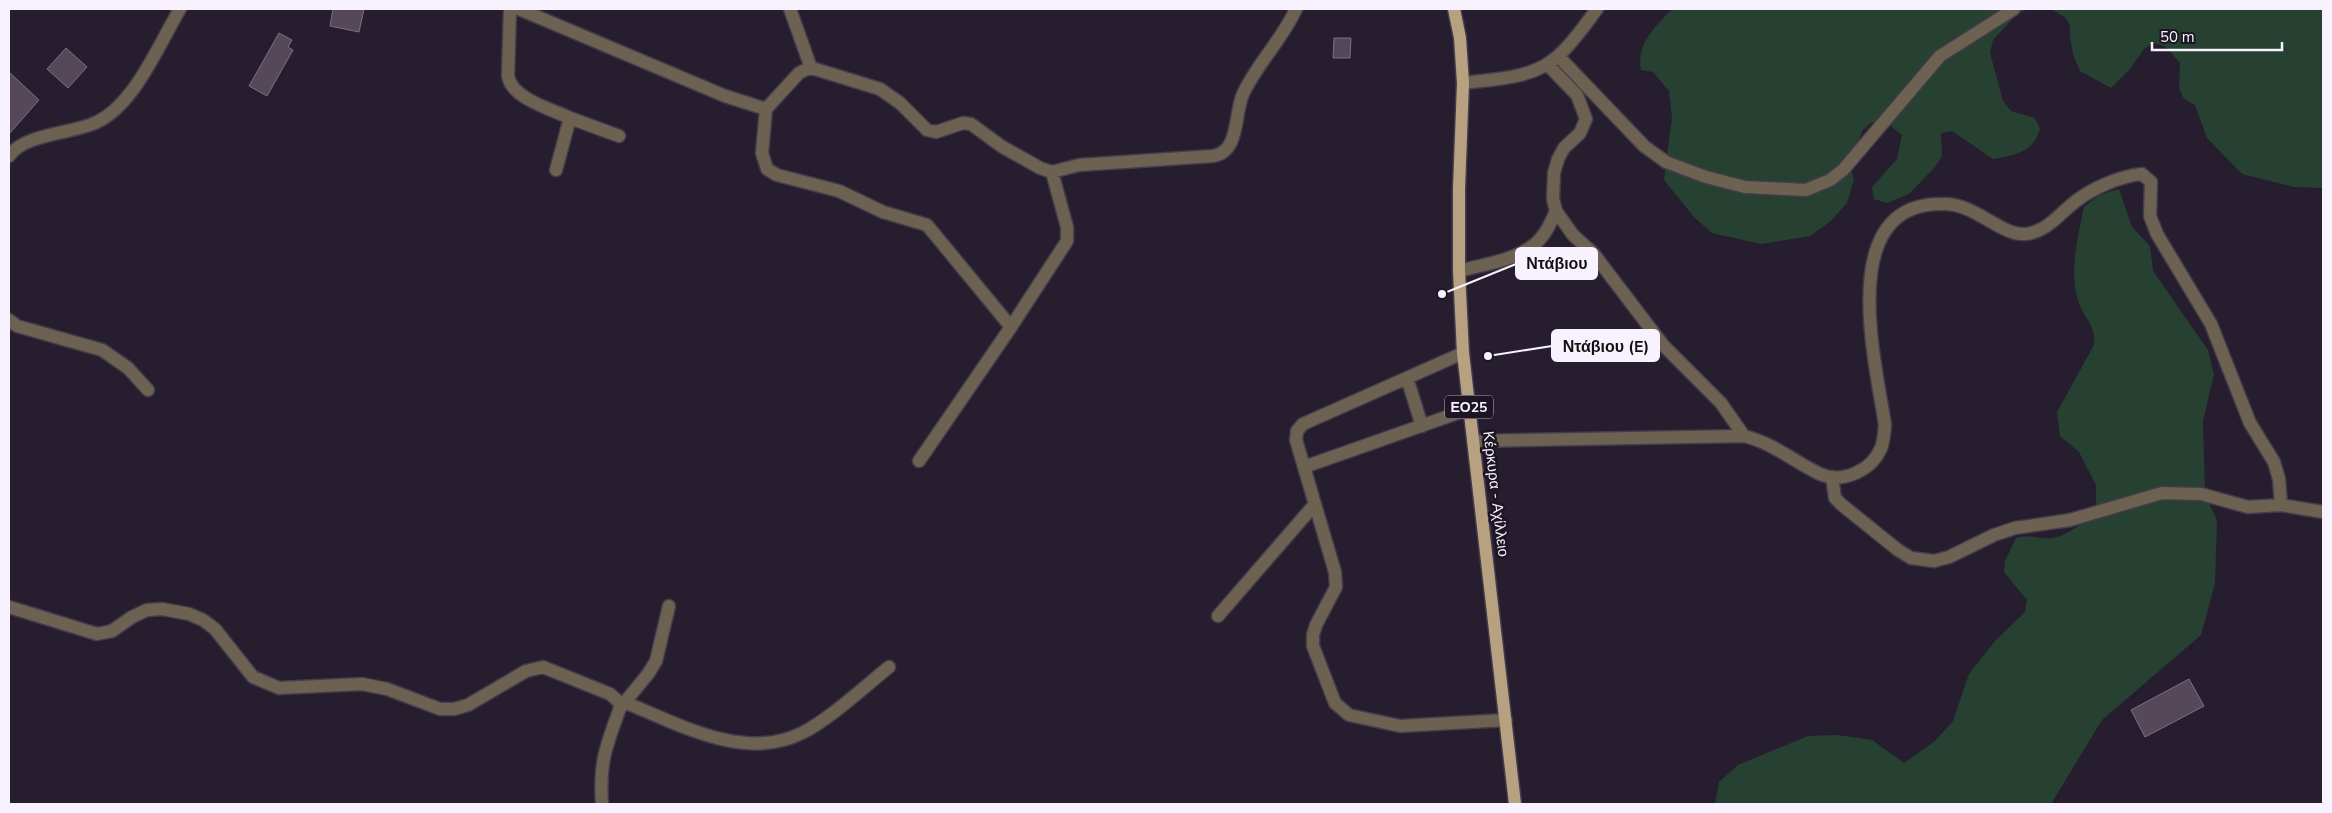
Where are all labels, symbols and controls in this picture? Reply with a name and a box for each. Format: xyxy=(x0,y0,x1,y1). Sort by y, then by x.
scale bar xyxy=(2152,20,2282,52)
text: 50 m xyxy=(2160,27,2195,47)
callout: Ντάβιου xyxy=(1516,248,1597,279)
text: Ντάβιου xyxy=(1526,253,1588,275)
callout: Ντάβιου (E) xyxy=(1552,330,1659,361)
text: Ντάβιου (E) xyxy=(1563,336,1649,358)
road number: ΕΟ25 xyxy=(1445,396,1493,418)
street label: Κέρκυρα - Αχίλλειο xyxy=(1478,430,1514,558)

